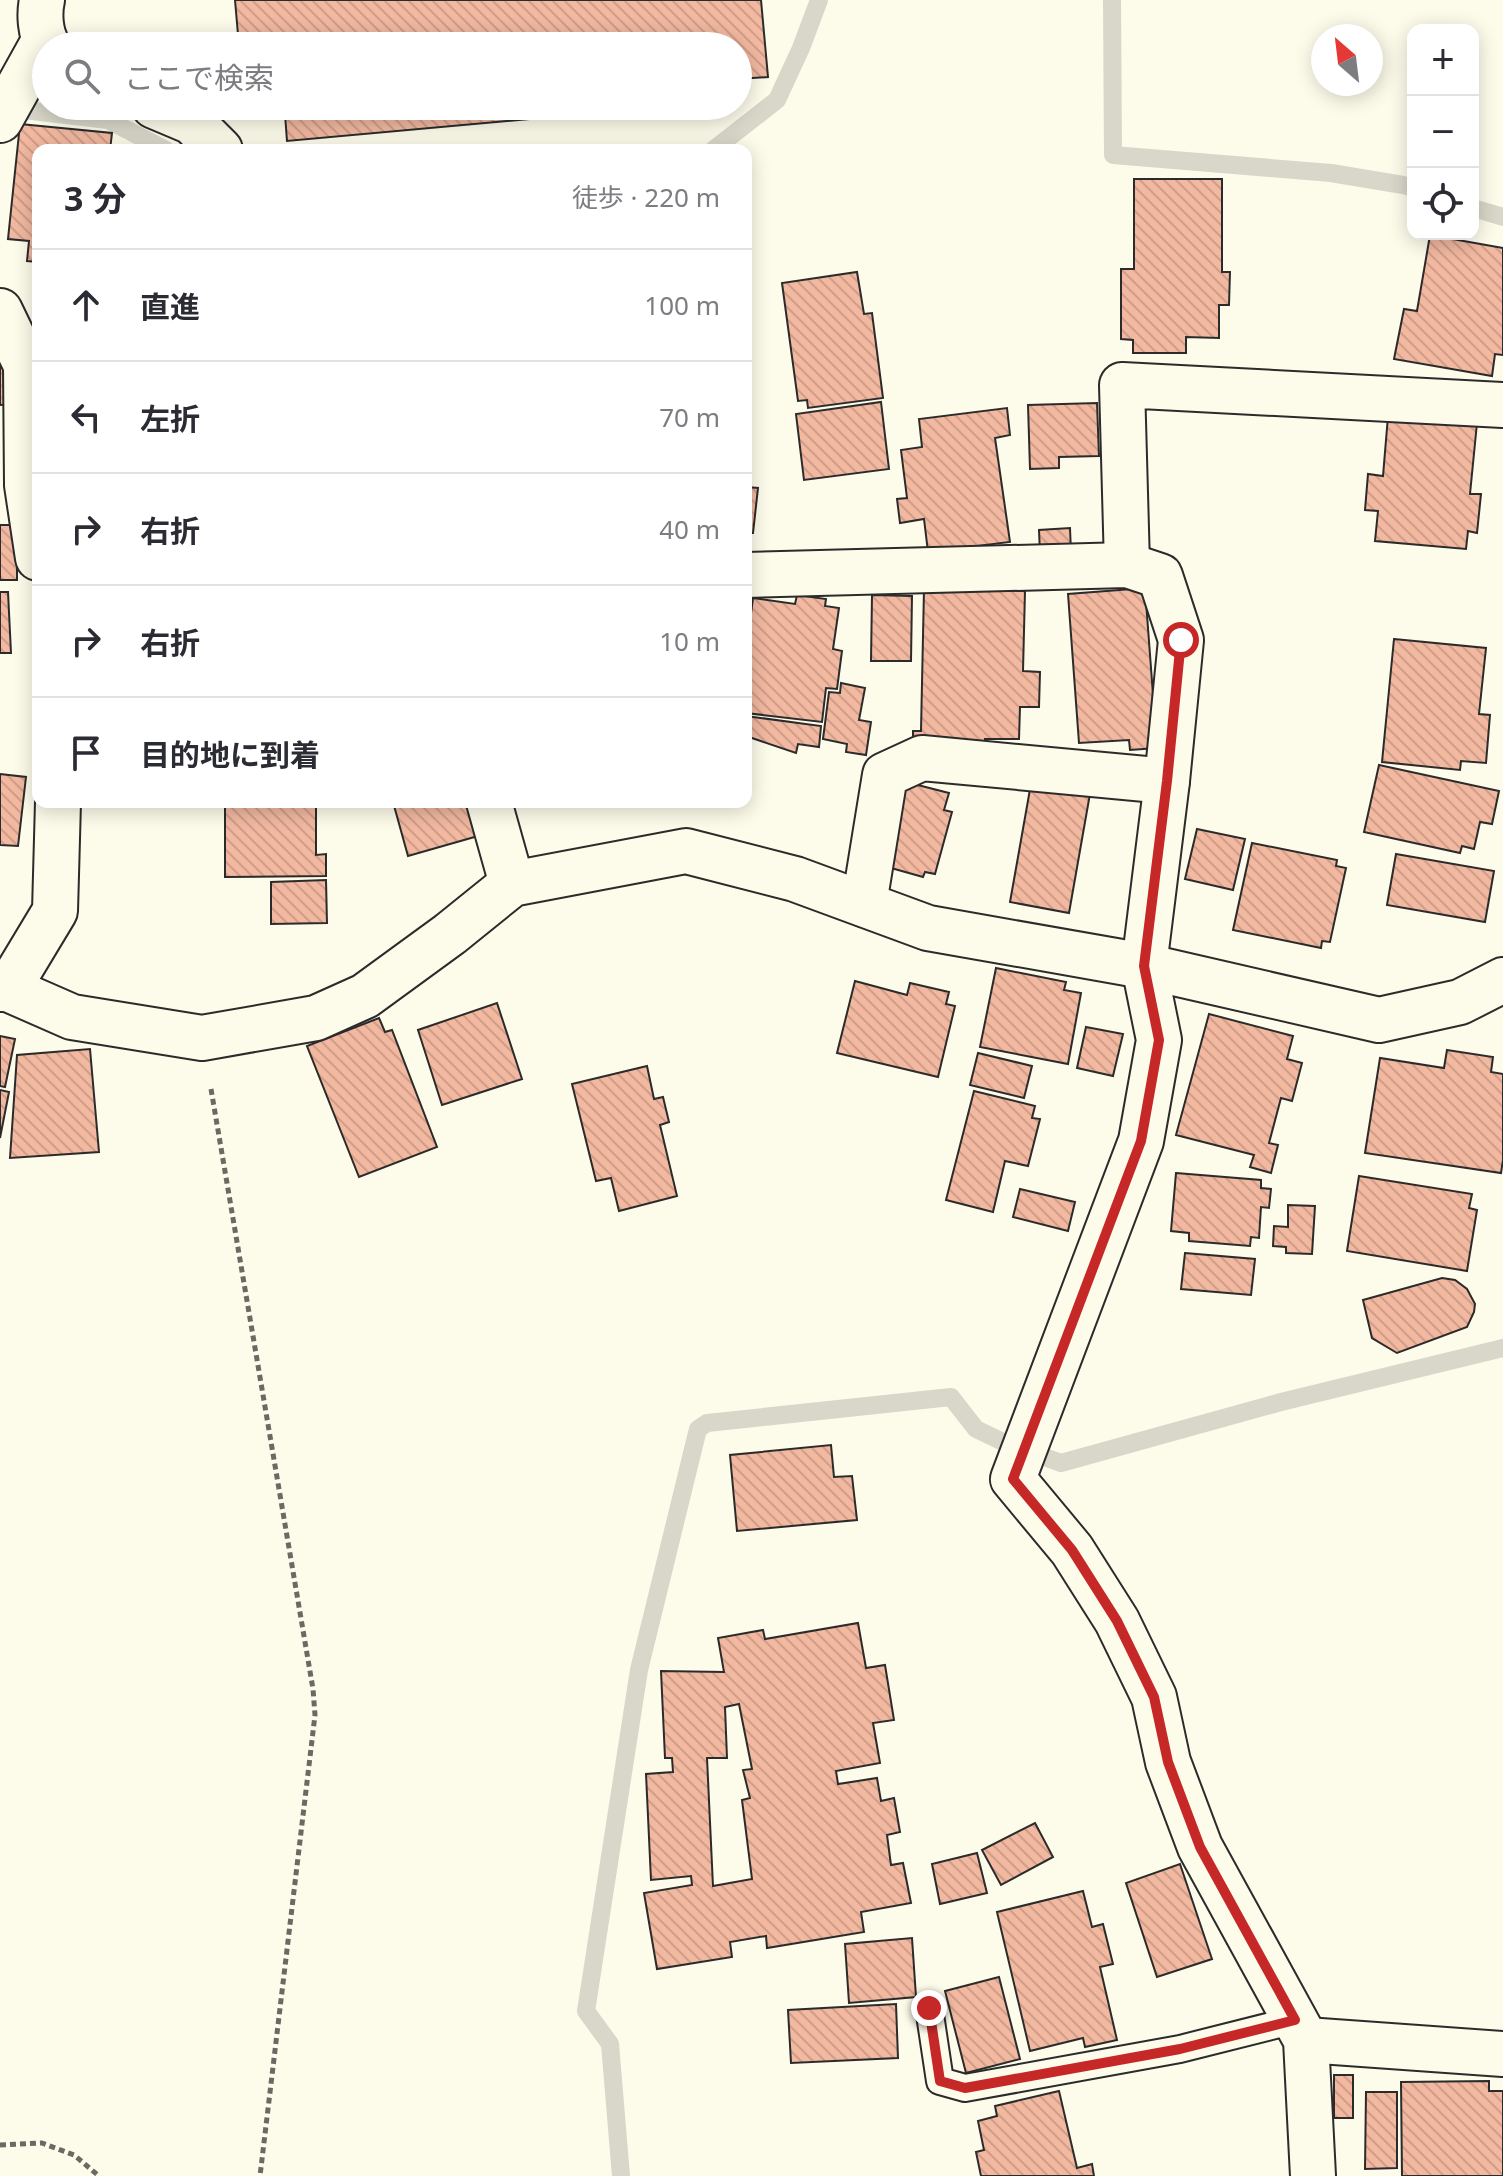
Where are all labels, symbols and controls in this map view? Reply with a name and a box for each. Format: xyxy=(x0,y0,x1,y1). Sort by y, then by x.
north arrow xyxy=(1311,24,1383,96)
map controls xyxy=(1407,24,1479,240)
button: + xyxy=(1407,24,1479,96)
search box xyxy=(32,32,752,120)
icon: search xyxy=(60,54,104,98)
text: ここで検索 xyxy=(124,57,274,98)
button: − xyxy=(1407,96,1479,168)
button: locate xyxy=(1407,168,1479,240)
text: 3 分 xyxy=(64,175,126,221)
text: 徒歩 · 220 m xyxy=(572,179,720,215)
icon: ahead xyxy=(64,283,108,327)
text: 直進 xyxy=(140,286,200,327)
text: 100 m xyxy=(644,287,720,323)
icon: left xyxy=(64,395,108,439)
text: 左折 xyxy=(140,398,200,439)
text: 70 m xyxy=(659,399,720,435)
icon: right xyxy=(64,507,108,551)
text: 右折 xyxy=(140,510,200,551)
text: 40 m xyxy=(659,511,720,547)
icon: right xyxy=(64,619,108,663)
text: 右折 xyxy=(140,622,200,663)
route start xyxy=(1163,622,1199,658)
text: 10 m xyxy=(659,623,720,659)
icon: arrive xyxy=(64,731,108,775)
text: 目的地に到着 xyxy=(140,734,320,775)
route end xyxy=(911,1990,947,2026)

